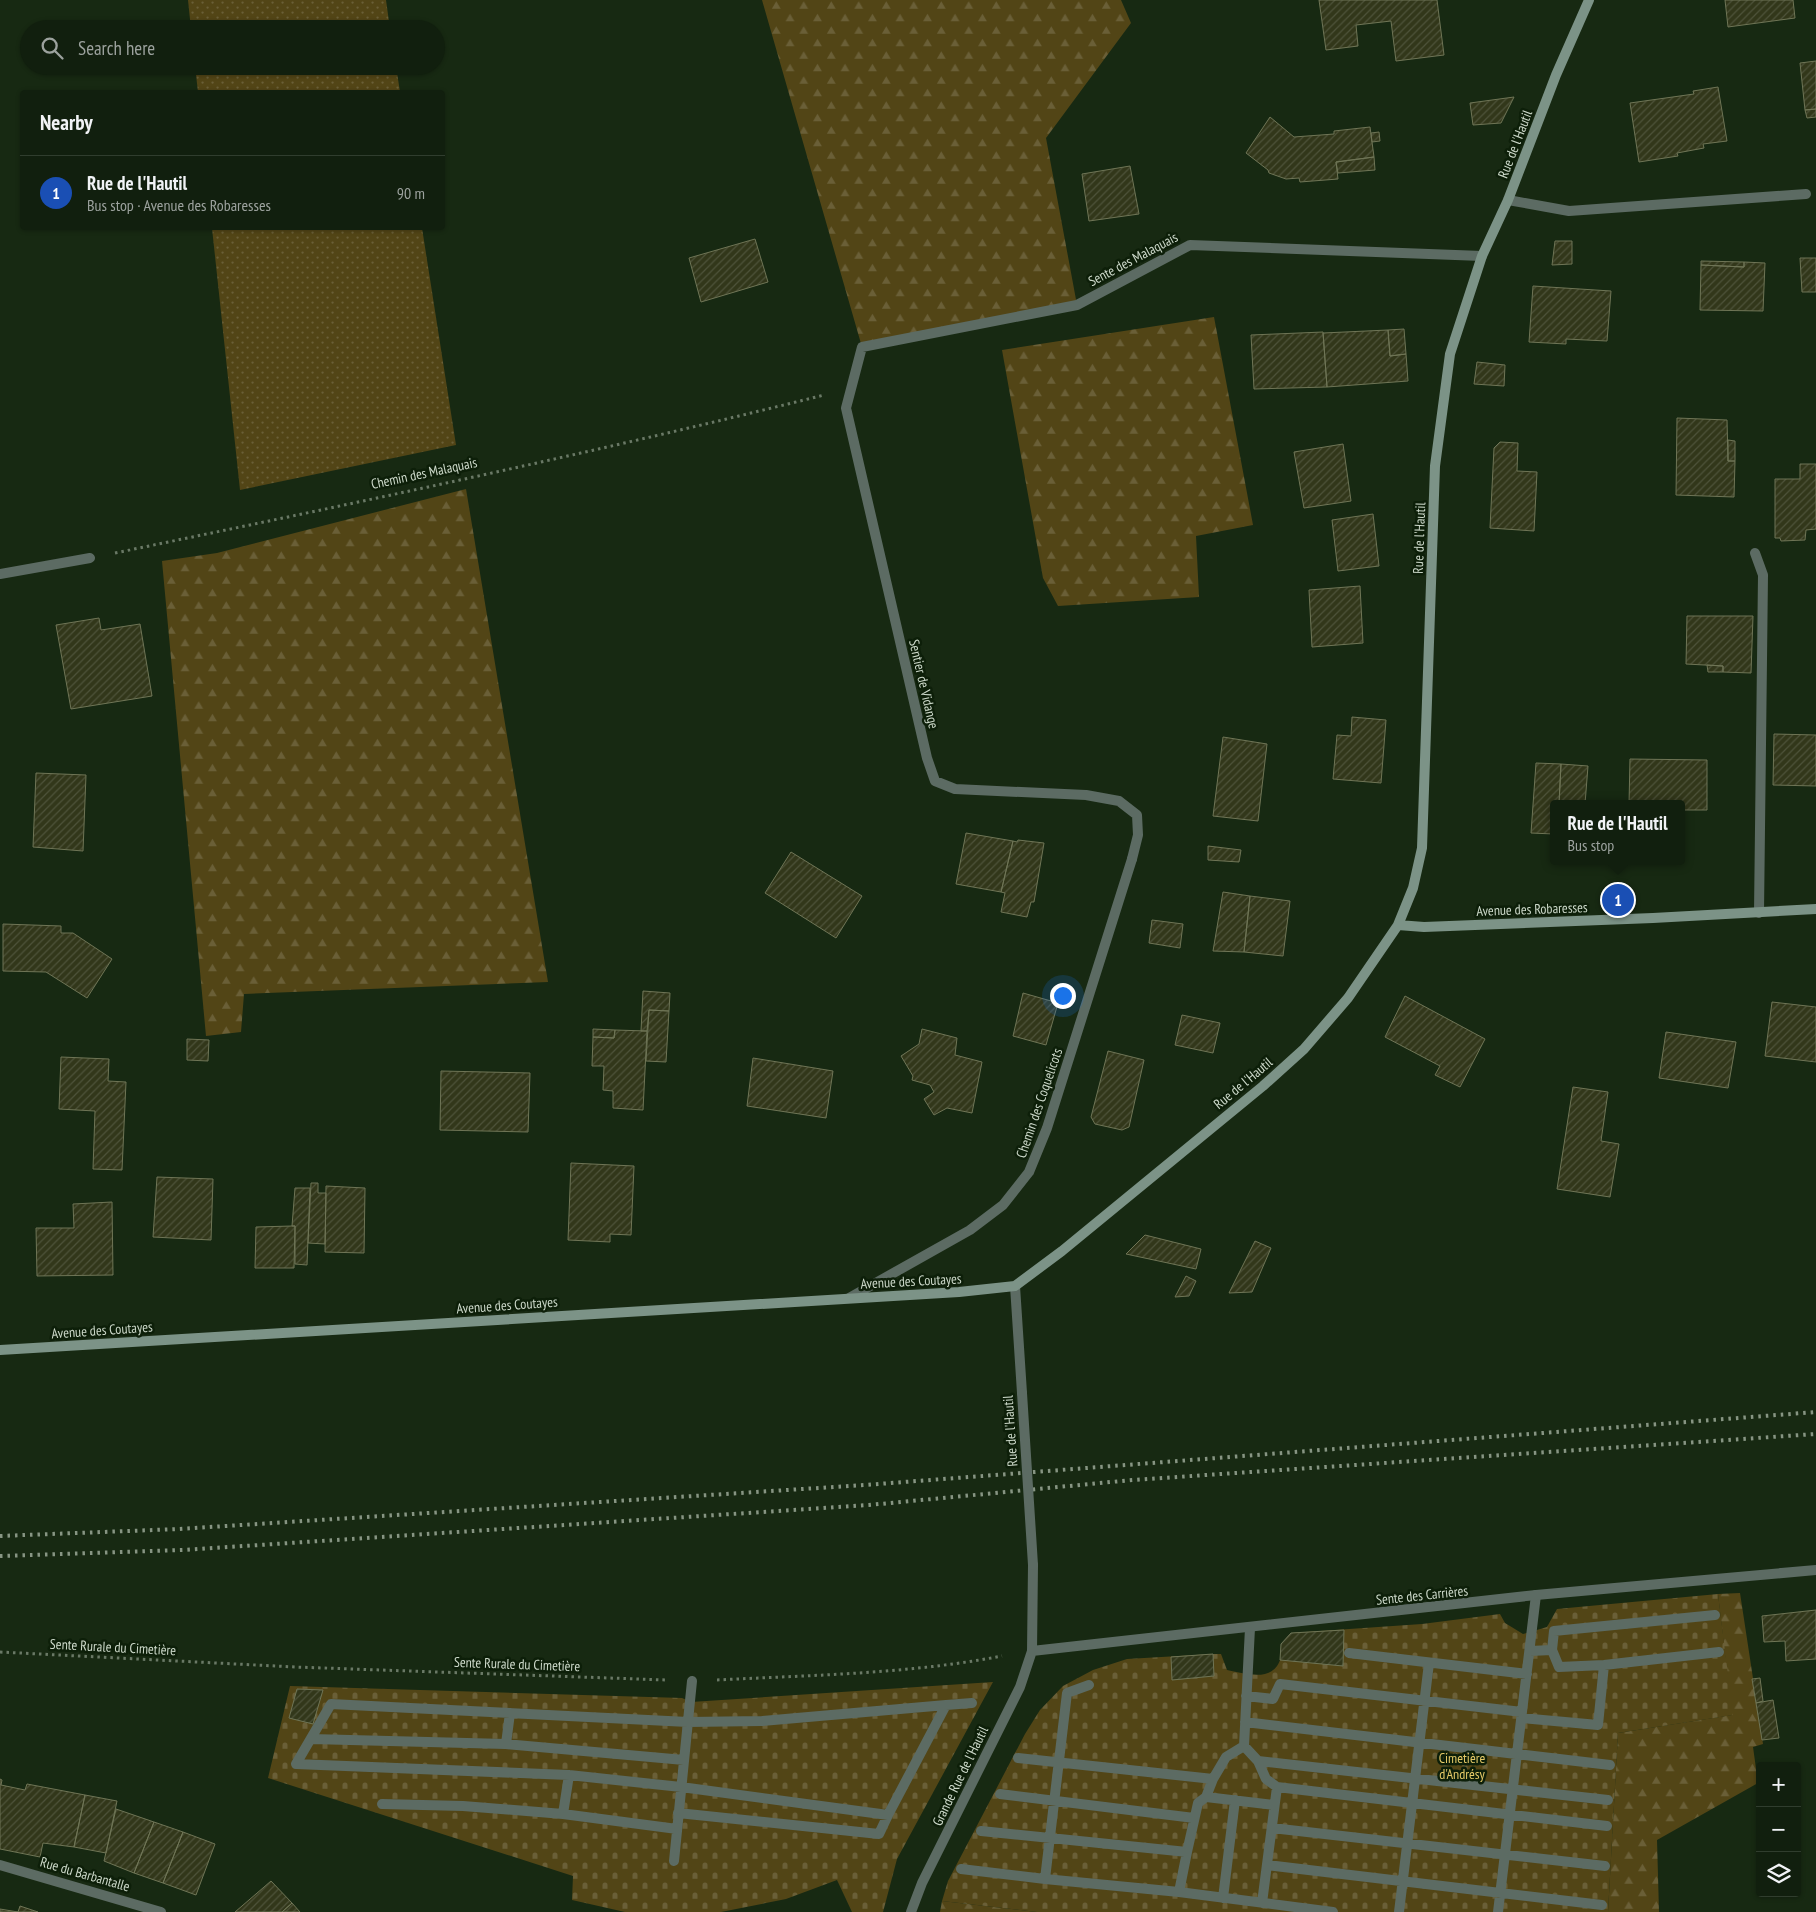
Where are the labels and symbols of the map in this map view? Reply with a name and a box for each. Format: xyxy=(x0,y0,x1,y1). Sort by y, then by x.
street label: Rue de l'Hautil xyxy=(1494,107,1536,181)
street label: Sente des Malaquais xyxy=(1085,228,1181,290)
street label: Chemin des Malaquais xyxy=(369,453,479,493)
street label: Rue de l'Hautil xyxy=(1409,501,1429,574)
street label: Sentier de Vidange xyxy=(905,638,943,731)
pin: 1 xyxy=(1602,881,1634,919)
street label: Avenue des Robaresses xyxy=(1476,898,1588,920)
your location xyxy=(1050,983,1076,1009)
street label: Chemin des Coquelicots xyxy=(1012,1046,1066,1160)
street label: Rue de l'Hautil xyxy=(1210,1053,1277,1113)
street label: Avenue des Coutayes xyxy=(860,1269,962,1293)
street label: Avenue des Coutayes xyxy=(456,1292,558,1318)
street label: Avenue des Coutayes xyxy=(51,1317,153,1343)
street label: Rue de l'Hautil xyxy=(998,1394,1021,1467)
street label: Sente des Carrières xyxy=(1375,1581,1469,1609)
street label: Sente Rurale du Cimetière xyxy=(49,1635,177,1659)
street label: Sente Rurale du Cimetière xyxy=(454,1653,581,1675)
street label: Grande Rue de l'Hautil xyxy=(928,1723,992,1829)
park label: Cimetière d'Andrésy xyxy=(1439,1749,1486,1783)
street label: Rue du Barbantalle xyxy=(38,1853,132,1895)

